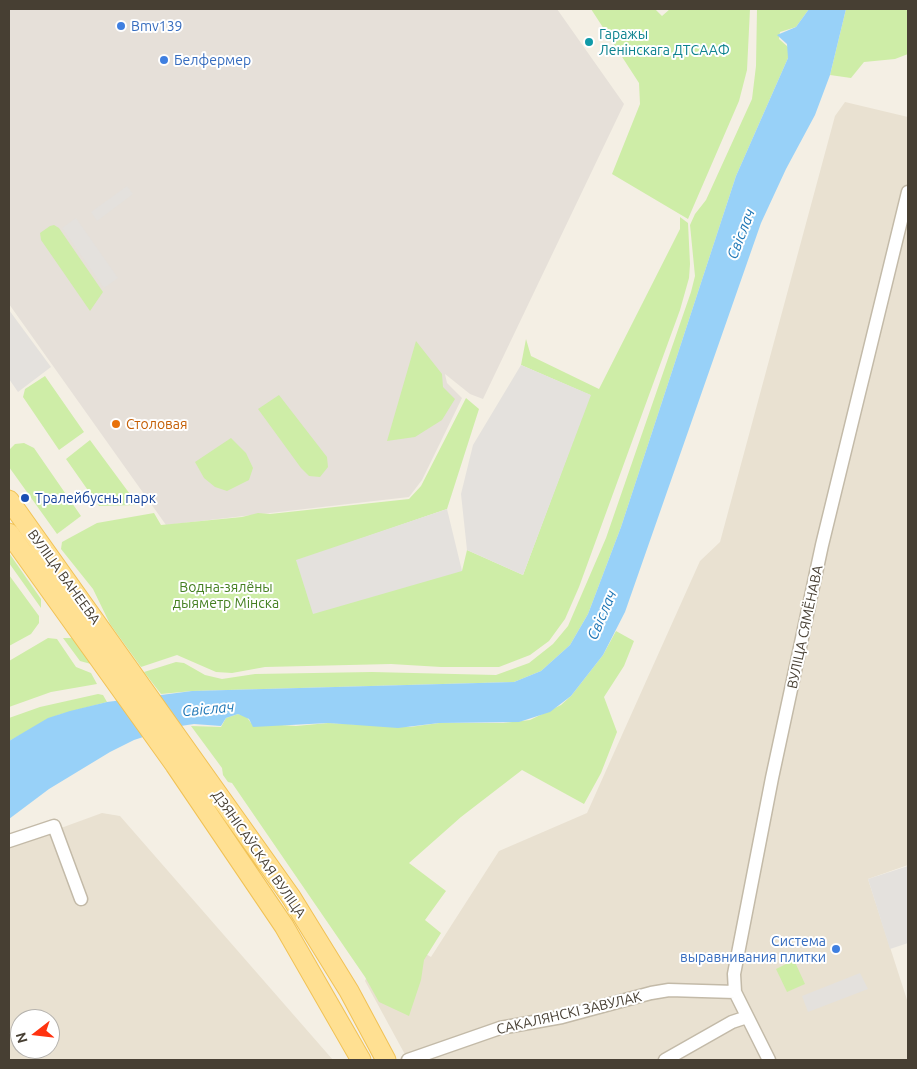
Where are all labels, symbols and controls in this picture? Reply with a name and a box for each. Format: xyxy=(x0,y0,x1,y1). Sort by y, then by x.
place label: Bmv139 xyxy=(131,18,182,34)
marker: Bmv139 xyxy=(115,20,127,32)
place label: Гаражы Ленінскага ДТСААФ xyxy=(599,26,730,58)
marker: Гаражы Ленінскага ДТСААФ xyxy=(583,36,595,48)
place label: Белфермер xyxy=(174,52,251,68)
marker: Белфермер xyxy=(158,54,170,66)
water label: Свіслач xyxy=(723,206,759,262)
place label: Столовая xyxy=(126,416,188,432)
marker: Столовая xyxy=(110,418,122,430)
place label: Тралейбусны парк xyxy=(35,490,156,506)
marker: Тралейбусны парк xyxy=(19,492,31,504)
street label: ВУЛІЦА ВАНЕЕВА xyxy=(24,526,104,628)
street label: ВУЛІЦА СЯМЁНАВА xyxy=(784,564,826,690)
park label: Водна-зялёны дыяметр Мінска xyxy=(173,579,279,612)
water label: Свіслач xyxy=(584,587,620,643)
water label: Свіслач xyxy=(181,698,235,720)
street label: ДЗЯНІСАЎСКАЯ ВУЛІЦА xyxy=(209,787,309,921)
place label: Система выравнивания плитки xyxy=(680,933,826,966)
marker: Система выравнивания плитки xyxy=(830,943,842,955)
street label: САКАЛЯНСКІ ЗАВУЛАК xyxy=(495,988,643,1038)
north arrow xyxy=(10,1009,60,1059)
text: N xyxy=(12,1031,31,1045)

